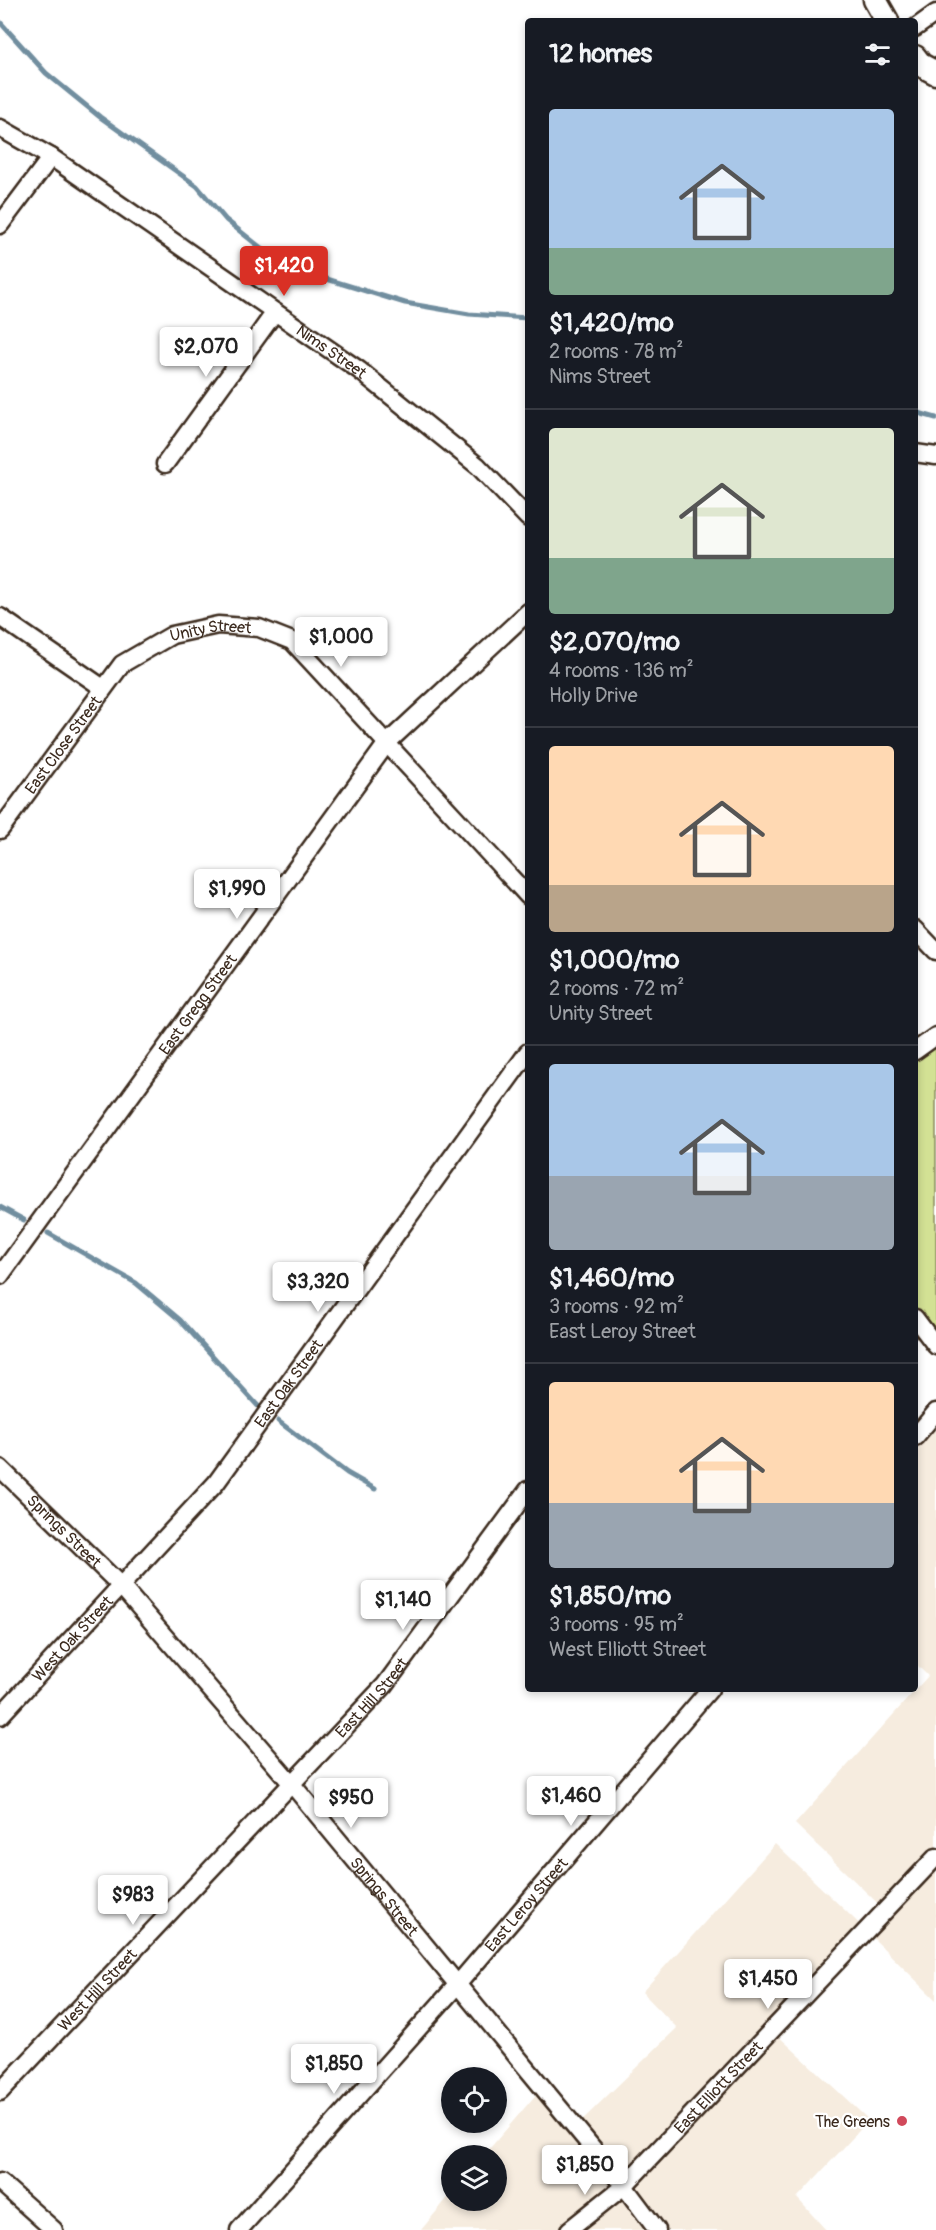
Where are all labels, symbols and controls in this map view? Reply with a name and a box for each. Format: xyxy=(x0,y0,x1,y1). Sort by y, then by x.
text: 12 homes xyxy=(549,38,652,70)
icon: filters xyxy=(861,38,894,71)
icon: home xyxy=(668,148,776,256)
pin: $1,420 xyxy=(235,246,333,297)
text: $1,420 xyxy=(254,253,314,278)
text: $1,420/mo xyxy=(549,307,674,339)
street label: Nims Street xyxy=(292,321,371,384)
pin: $2,070 xyxy=(157,327,255,378)
text: $2,070 xyxy=(174,334,239,359)
text: 2 rooms · 78 m² xyxy=(549,339,683,364)
text: Nims Street xyxy=(549,364,651,389)
icon: home xyxy=(668,467,776,575)
street label: Unity Street xyxy=(168,616,253,646)
pin: $1,000 xyxy=(292,617,390,668)
text: $1,000 xyxy=(309,624,373,649)
text: $2,070/mo xyxy=(549,626,680,658)
text: 4 rooms · 136 m² xyxy=(549,658,694,683)
text: Holly Drive xyxy=(549,683,638,708)
street label: East Close Street xyxy=(21,692,107,798)
icon: home xyxy=(668,785,776,893)
pin: $1,990 xyxy=(188,869,286,920)
text: $1,990 xyxy=(208,876,266,901)
text: $1,000/mo xyxy=(549,944,680,976)
street label: East Gregg Street xyxy=(155,950,242,1059)
text: 2 rooms · 72 m² xyxy=(549,976,684,1001)
text: Unity Street xyxy=(549,1001,652,1026)
icon: home xyxy=(668,1103,776,1211)
pin: $3,320 xyxy=(269,1262,367,1313)
text: $1,460/mo xyxy=(549,1262,674,1294)
text: $3,320 xyxy=(286,1269,350,1294)
text: 3 rooms · 92 m² xyxy=(549,1294,684,1319)
text: East Leroy Street xyxy=(549,1319,696,1344)
street label: East Oak Street xyxy=(250,1335,328,1432)
icon: home xyxy=(668,1421,776,1529)
street label: Springs Street xyxy=(22,1491,106,1573)
pin: $1,140 xyxy=(354,1580,452,1631)
text: $1,850/mo xyxy=(549,1580,671,1612)
text: $1,140 xyxy=(375,1587,431,1612)
street label: West Oak Street xyxy=(28,1591,118,1686)
text: 3 rooms · 95 m² xyxy=(549,1612,684,1637)
text: West Elliott Street xyxy=(549,1637,706,1662)
street label: East Hill Street xyxy=(331,1653,413,1742)
pin: $1,460 xyxy=(522,1776,620,1827)
pin: $950 xyxy=(315,1778,387,1829)
text: $1,460 xyxy=(541,1783,601,1808)
text: $950 xyxy=(328,1785,374,1810)
street label: Springs Street xyxy=(345,1853,423,1941)
street label: East Leroy Street xyxy=(481,1853,573,1956)
pin: $983 xyxy=(97,1875,169,1926)
text: $983 xyxy=(112,1882,154,1907)
street label: West Hill Street xyxy=(54,1944,142,2036)
pin: $1,450 xyxy=(719,1959,817,2010)
text: $1,450 xyxy=(738,1966,798,1991)
street label: East Elliott Street xyxy=(670,2037,768,2138)
pin: $1,850 xyxy=(285,2044,383,2095)
text: $1,850 xyxy=(305,2051,363,2076)
map controls xyxy=(441,2067,507,2211)
button: locate xyxy=(441,2067,507,2133)
place label: The Greens xyxy=(815,2112,890,2132)
marker: The Greens xyxy=(895,2114,909,2128)
button: layers xyxy=(441,2145,507,2211)
pin: $1,850 xyxy=(536,2145,634,2196)
text: $1,850 xyxy=(556,2152,614,2177)

